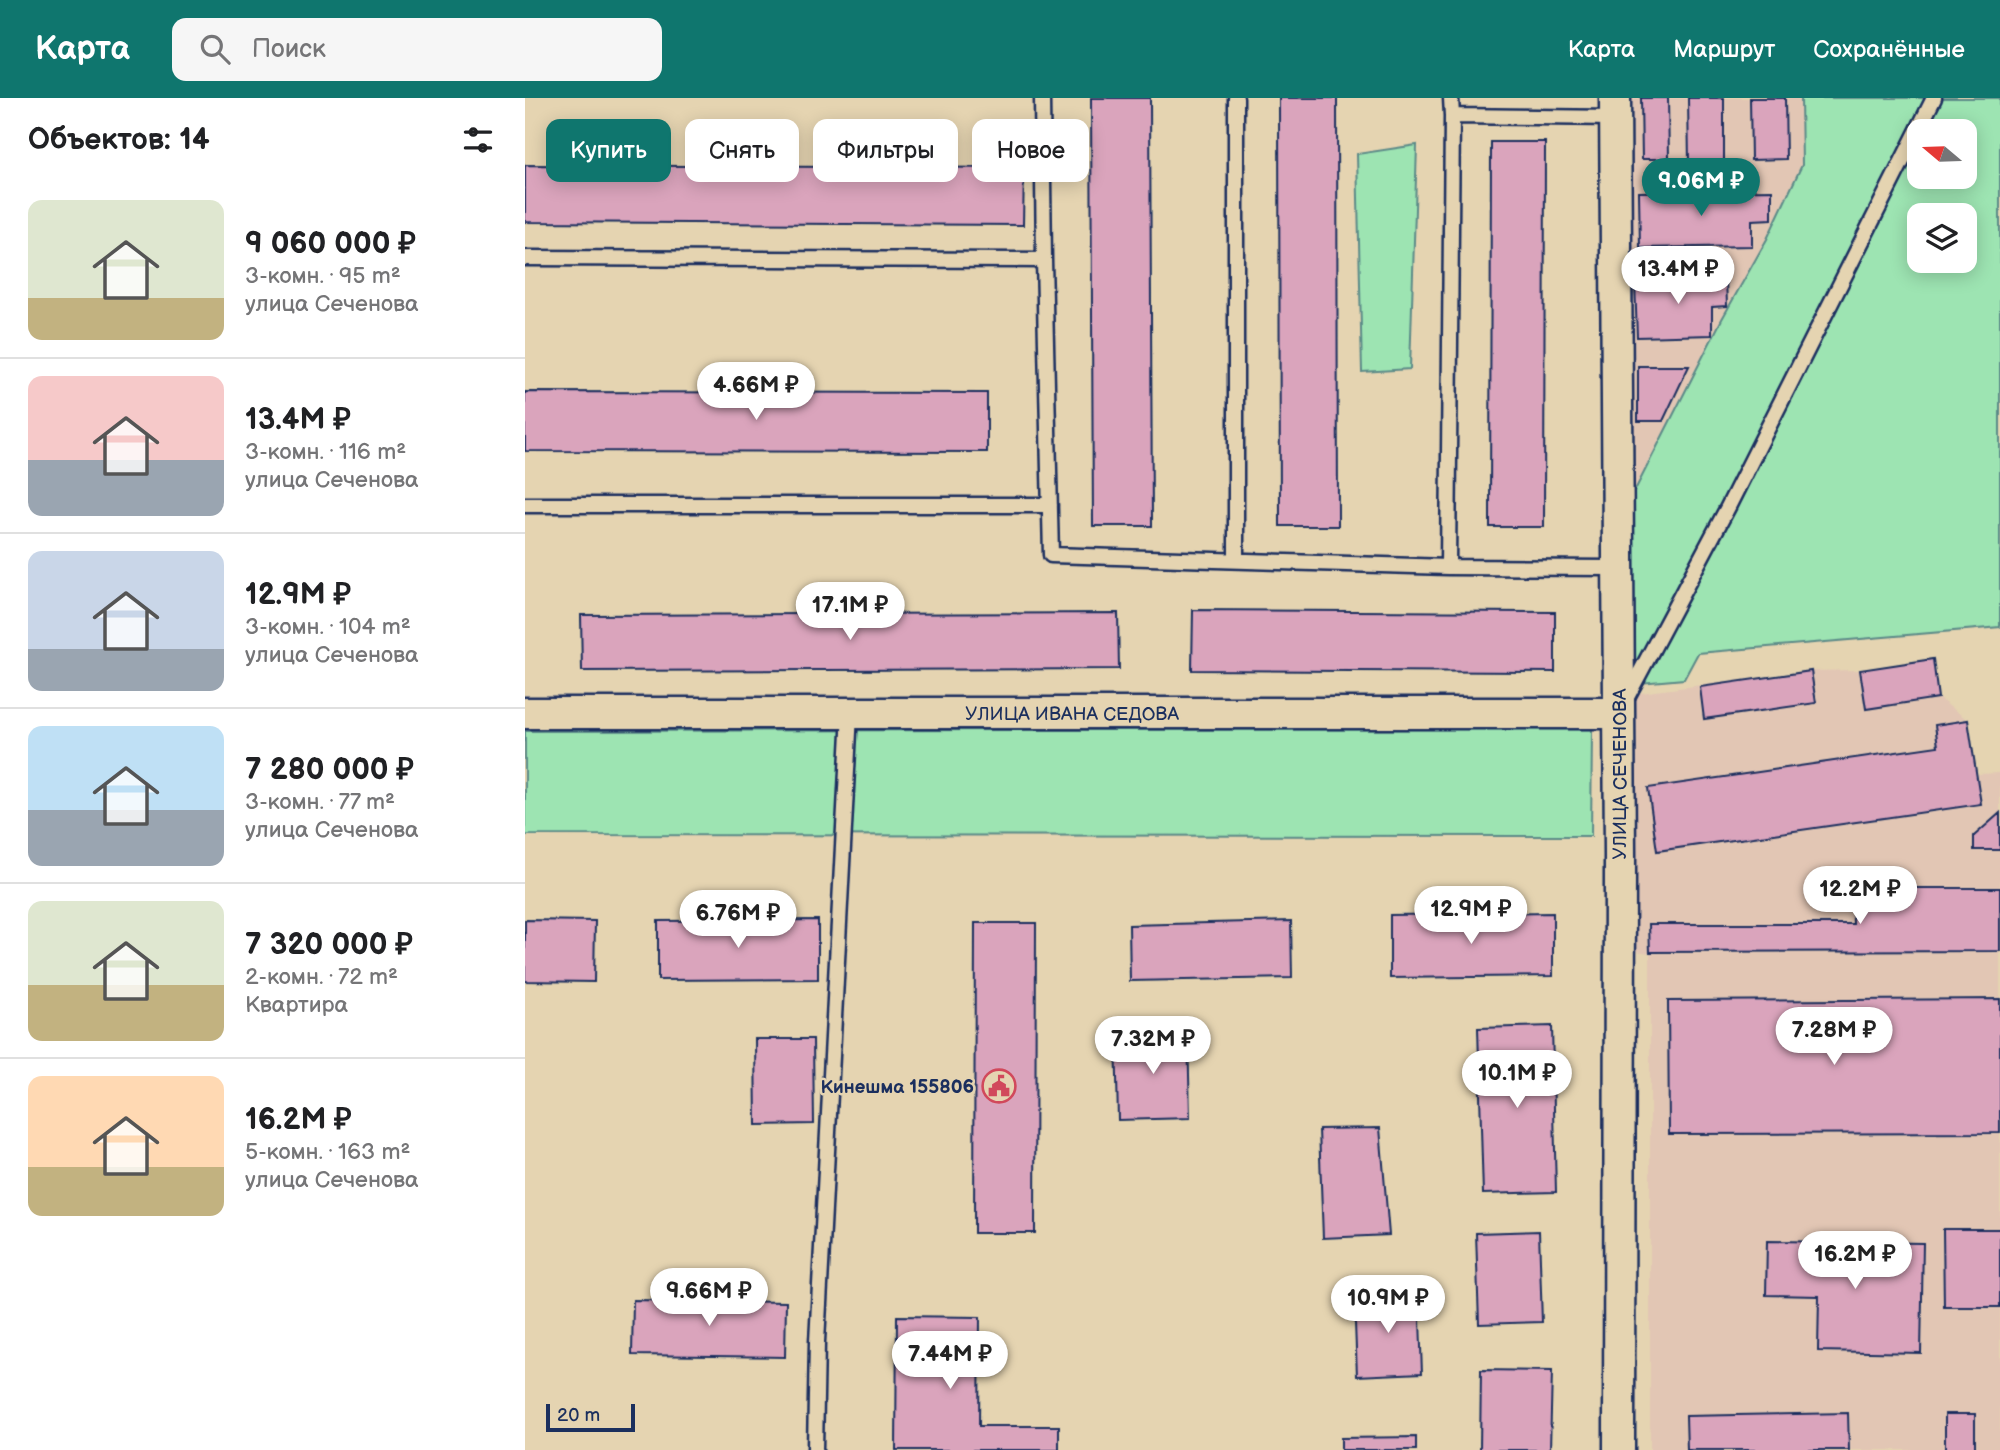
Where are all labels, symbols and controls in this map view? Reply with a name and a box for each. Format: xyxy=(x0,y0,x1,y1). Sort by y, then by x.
search box xyxy=(172,18,662,81)
text: Карта xyxy=(35,29,130,69)
icon: search xyxy=(196,30,234,68)
text: Поиск xyxy=(252,34,326,65)
text: Карта xyxy=(1568,35,1635,64)
text: Маршрут xyxy=(1673,35,1775,64)
text: Сохранённые xyxy=(1813,35,1965,64)
chip: Купить xyxy=(546,119,671,182)
chip: Снять xyxy=(685,119,799,182)
chip: Фильтры xyxy=(813,119,958,182)
chip: Новое xyxy=(972,119,1089,182)
north arrow xyxy=(1907,119,1977,189)
map controls xyxy=(1907,119,1977,273)
icon: filters xyxy=(459,121,497,159)
text: Объектов: 14 xyxy=(28,122,210,158)
pin: 9.06M ₽ xyxy=(1636,158,1766,218)
text: 9.06M ₽ xyxy=(1658,167,1744,195)
button: layers xyxy=(1907,203,1977,273)
text: 9 060 000 ₽ xyxy=(245,226,416,262)
icon: home xyxy=(84,228,168,312)
pin: 13.4M ₽ xyxy=(1613,246,1743,306)
text: 13.4M ₽ xyxy=(1637,255,1719,283)
text: 3-комн. · 95 m² xyxy=(245,262,401,290)
text: улица Сеченова xyxy=(245,290,419,318)
pin: 4.66M ₽ xyxy=(691,362,821,422)
text: 4.66M ₽ xyxy=(713,371,799,399)
text: 13.4M ₽ xyxy=(245,402,351,438)
icon: home xyxy=(84,404,168,488)
text: 3-комн. · 116 m² xyxy=(245,438,406,466)
text: улица Сеченова xyxy=(245,466,419,494)
text: 12.9M ₽ xyxy=(245,577,351,613)
icon: home xyxy=(84,579,168,663)
pin: 17.1M ₽ xyxy=(785,582,915,642)
text: 17.1M ₽ xyxy=(812,591,888,619)
text: 3-комн. · 104 m² xyxy=(245,613,411,641)
text: улица Сеченова xyxy=(245,641,419,669)
street label: УЛИЦА СЕЧЕНОВА xyxy=(1609,688,1632,860)
street label: УЛИЦА ИВАНА СЕДОВА xyxy=(965,703,1179,726)
text: 7 280 000 ₽ xyxy=(245,752,414,788)
icon: home xyxy=(84,754,168,838)
text: 3-комн. · 77 m² xyxy=(245,788,395,816)
text: улица Сеченова xyxy=(245,816,419,844)
pin: 12.2M ₽ xyxy=(1795,866,1925,926)
text: 12.2M ₽ xyxy=(1819,875,1901,903)
pin: 12.9M ₽ xyxy=(1406,886,1536,946)
pin: 6.76M ₽ xyxy=(673,890,803,950)
text: 12.9M ₽ xyxy=(1430,895,1512,923)
text: 6.76M ₽ xyxy=(696,899,780,927)
text: 7 320 000 ₽ xyxy=(245,927,413,963)
icon: home xyxy=(84,929,168,1013)
text: 2-комн. · 72 m² xyxy=(245,963,398,991)
text: Квартира xyxy=(245,991,348,1019)
pin: 7.28M ₽ xyxy=(1769,1007,1899,1067)
pin: 7.32M ₽ xyxy=(1088,1016,1218,1076)
text: 7.28M ₽ xyxy=(1792,1016,1876,1044)
text: 7.32M ₽ xyxy=(1111,1025,1195,1053)
pin: 10.1M ₽ xyxy=(1452,1051,1582,1110)
text: 10.1M ₽ xyxy=(1478,1059,1556,1087)
public building icon: Кинешма 155806 xyxy=(980,1067,1018,1105)
place label: Кинешма 155806 xyxy=(820,1076,974,1099)
text: 16.2M ₽ xyxy=(245,1102,352,1138)
icon: home xyxy=(84,1104,168,1188)
text: 5-комн. · 163 m² xyxy=(245,1138,410,1166)
text: улица Сеченова xyxy=(245,1166,419,1194)
pin: 16.2M ₽ xyxy=(1790,1232,1920,1291)
text: 16.2M ₽ xyxy=(1814,1240,1896,1268)
pin: 9.66M ₽ xyxy=(644,1268,774,1328)
pin: 10.9M ₽ xyxy=(1323,1276,1453,1335)
text: 9.66M ₽ xyxy=(666,1277,752,1305)
text: 10.9M ₽ xyxy=(1347,1284,1429,1312)
pin: 7.44M ₽ xyxy=(885,1332,1015,1391)
text: 7.44M ₽ xyxy=(908,1340,992,1368)
scale bar xyxy=(546,1401,635,1433)
text: 20 m xyxy=(557,1404,600,1427)

